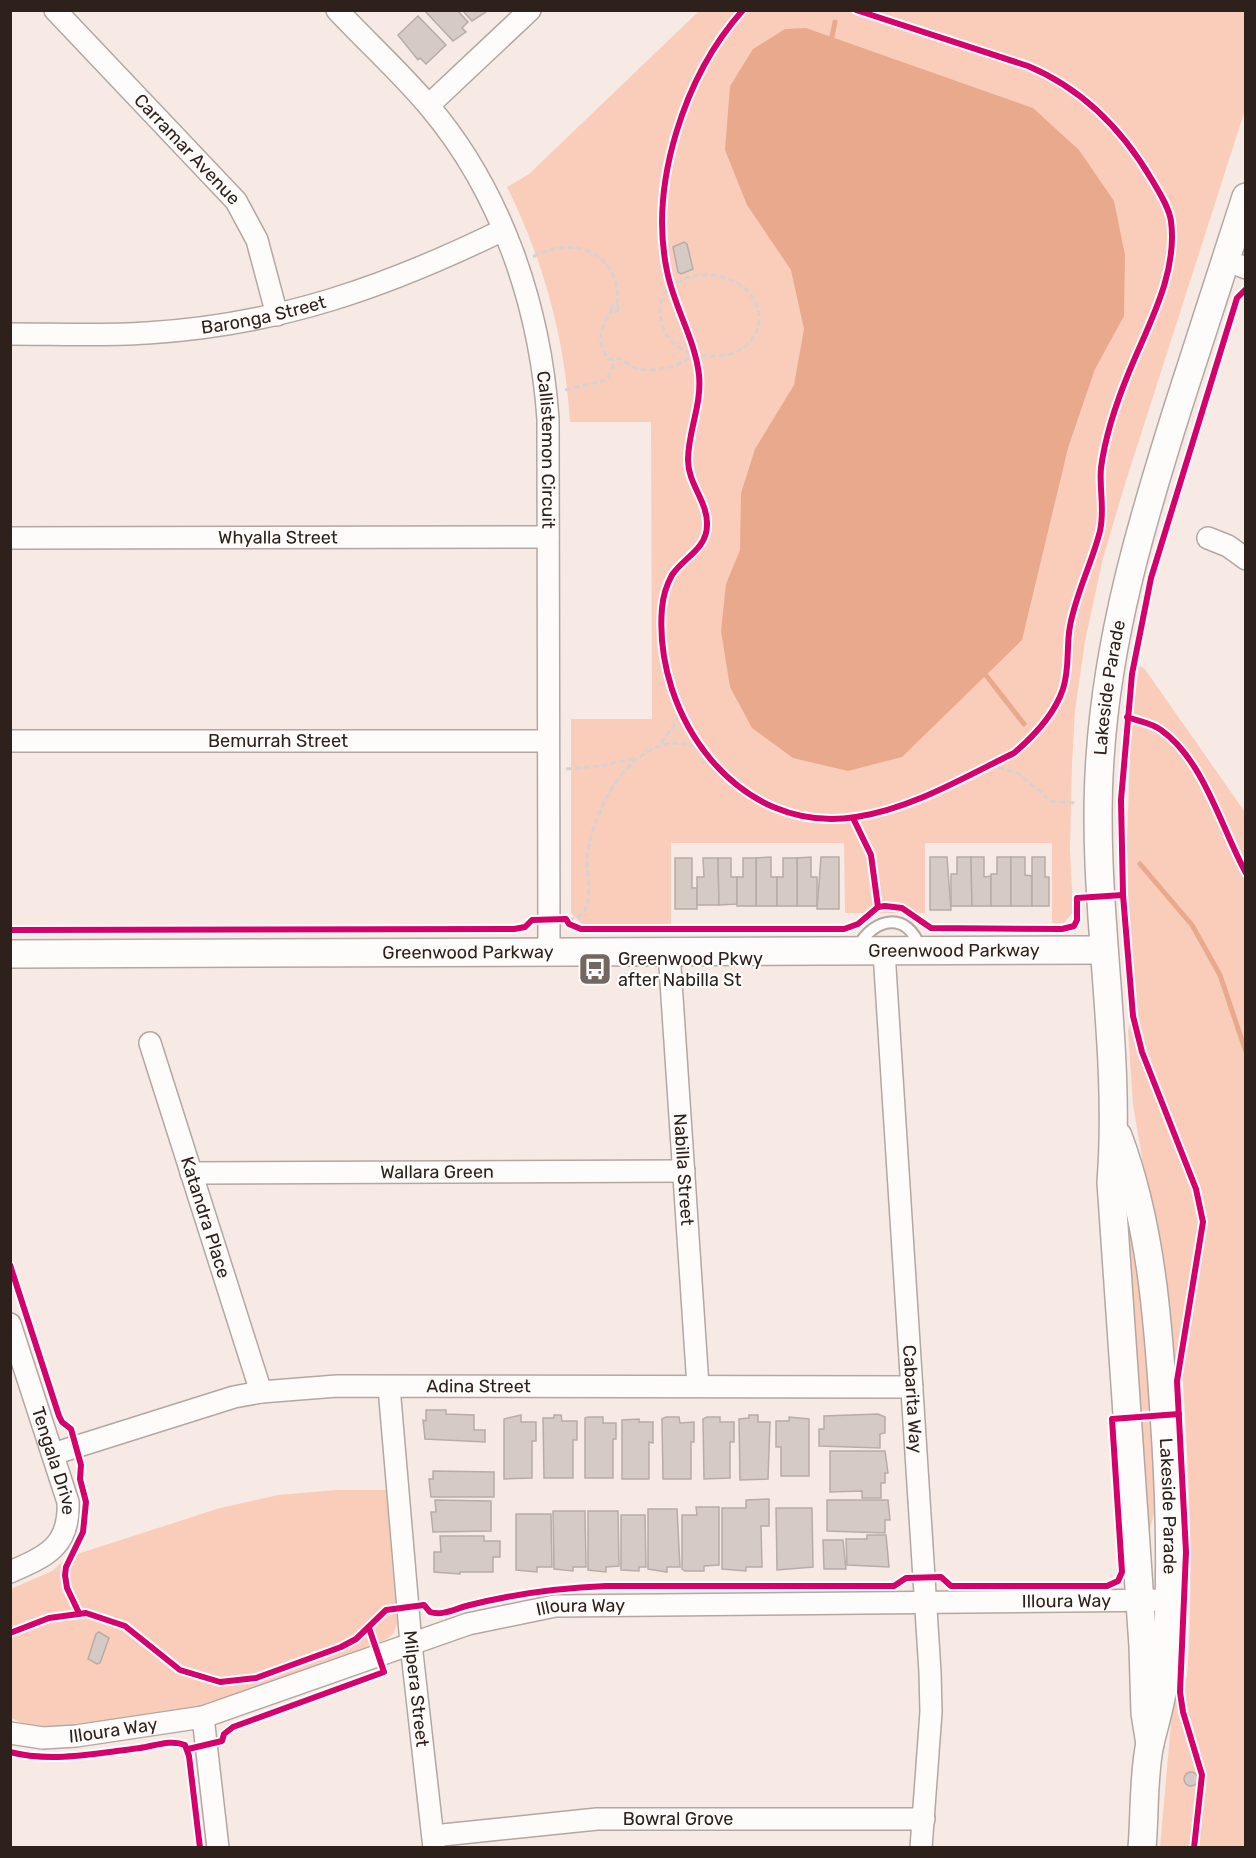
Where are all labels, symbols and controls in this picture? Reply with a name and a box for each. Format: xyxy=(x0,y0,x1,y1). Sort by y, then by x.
street label: Carramar Avenue xyxy=(129,89,245,210)
street label: Baronga Street xyxy=(200,291,328,339)
street label: Callistemon Circuit xyxy=(532,369,559,529)
street label: Whyalla Street xyxy=(218,526,338,549)
street label: Lakeside Parade xyxy=(1089,618,1130,756)
street label: Bemurrah Street xyxy=(208,730,348,752)
street label: Greenwood Parkway xyxy=(868,939,1040,962)
street label: Greenwood Parkway xyxy=(382,941,554,964)
place label: Greenwood Pkwy after Nabilla St xyxy=(618,948,763,991)
bus stop icon: Greenwood Pkwy after Nabilla St xyxy=(577,951,613,987)
street label: Nabilla Street xyxy=(669,1113,698,1226)
street label: Katandra Place xyxy=(176,1154,235,1281)
street label: Wallara Green xyxy=(380,1161,494,1183)
street label: Cabarita Way xyxy=(898,1344,927,1454)
street label: Adina Street xyxy=(426,1375,531,1397)
street label: Tengala Drive xyxy=(27,1404,79,1515)
street label: Lakeside Parade xyxy=(1155,1437,1181,1574)
street label: Illoura Way xyxy=(1022,1590,1111,1612)
street label: Illoura Way xyxy=(534,1594,625,1621)
street label: Milpera Street xyxy=(399,1630,434,1748)
street label: Illoura Way xyxy=(68,1713,159,1747)
street label: Bowral Grove xyxy=(623,1808,733,1830)

